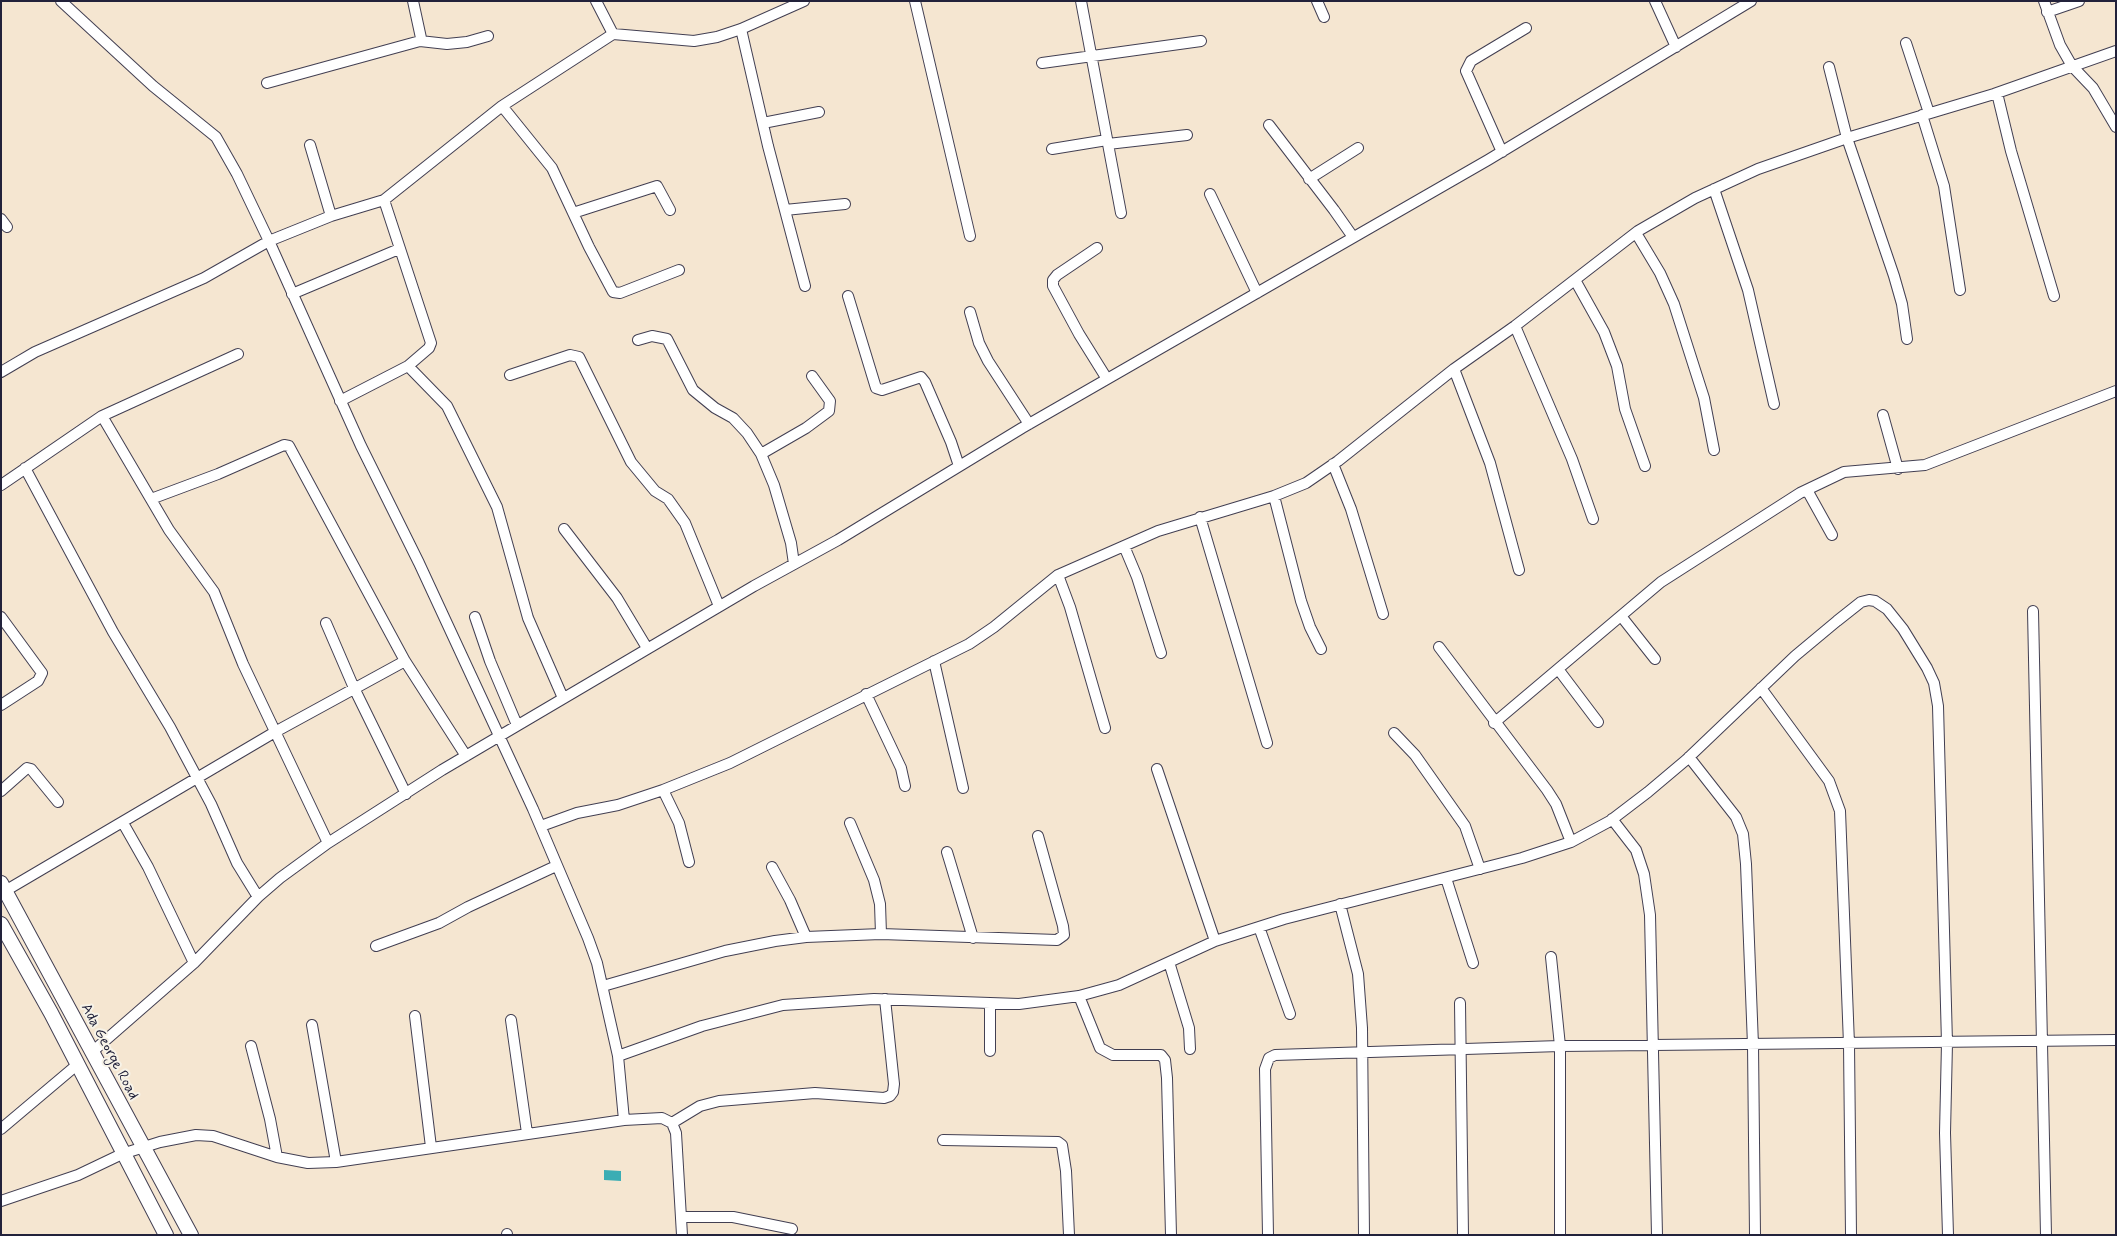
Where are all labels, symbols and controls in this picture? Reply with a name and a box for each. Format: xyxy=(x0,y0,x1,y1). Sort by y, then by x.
street label: Ada George Road xyxy=(76,1001,142,1103)

